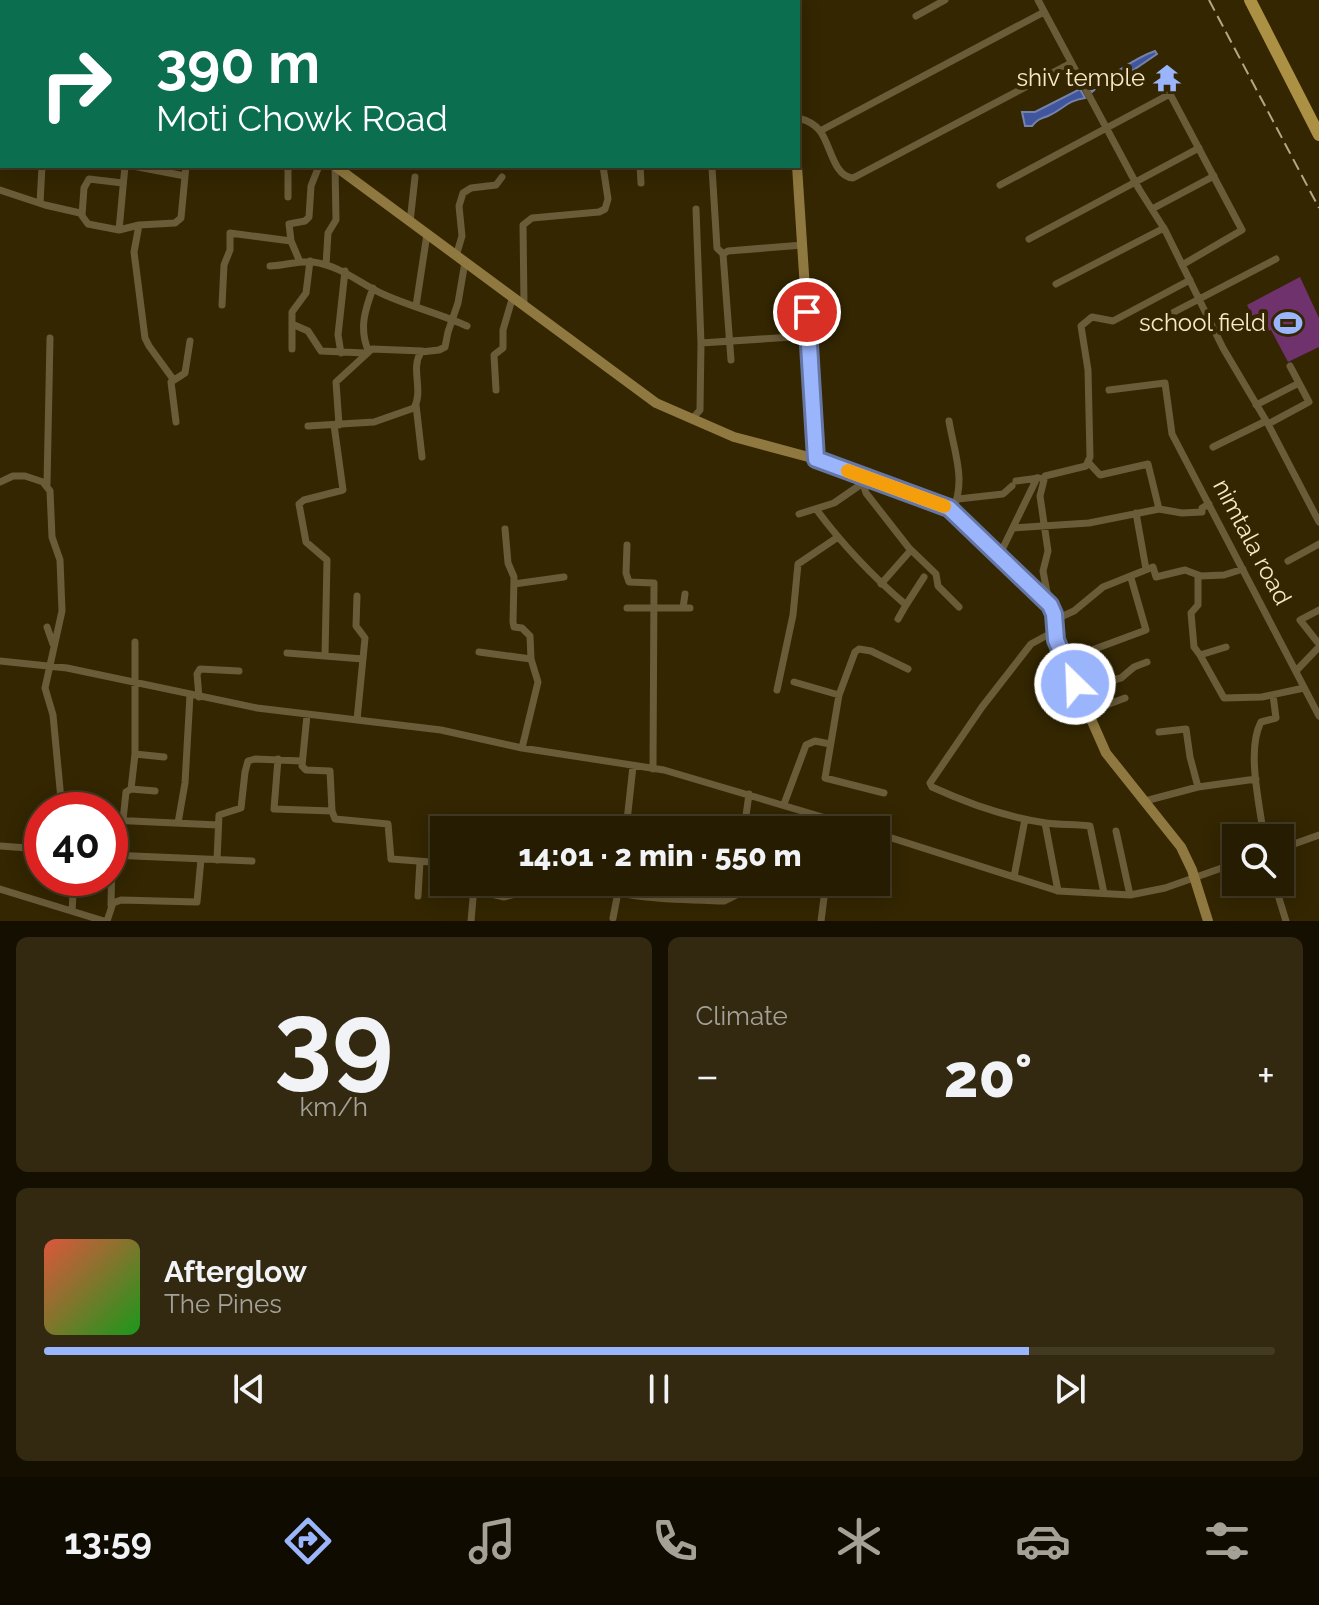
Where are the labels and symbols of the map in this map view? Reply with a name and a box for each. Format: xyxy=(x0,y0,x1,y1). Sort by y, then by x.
place label: shiv temple xyxy=(1017,63,1145,92)
temple icon: shiv temple xyxy=(1152,63,1182,93)
pin xyxy=(773,278,841,346)
place label: school field xyxy=(1139,308,1266,337)
sports icon: school field xyxy=(1273,308,1303,338)
street label: nimtala road xyxy=(1207,474,1298,610)
position arrow xyxy=(1033,642,1117,726)
speed limit sign: 40 xyxy=(24,792,128,896)

